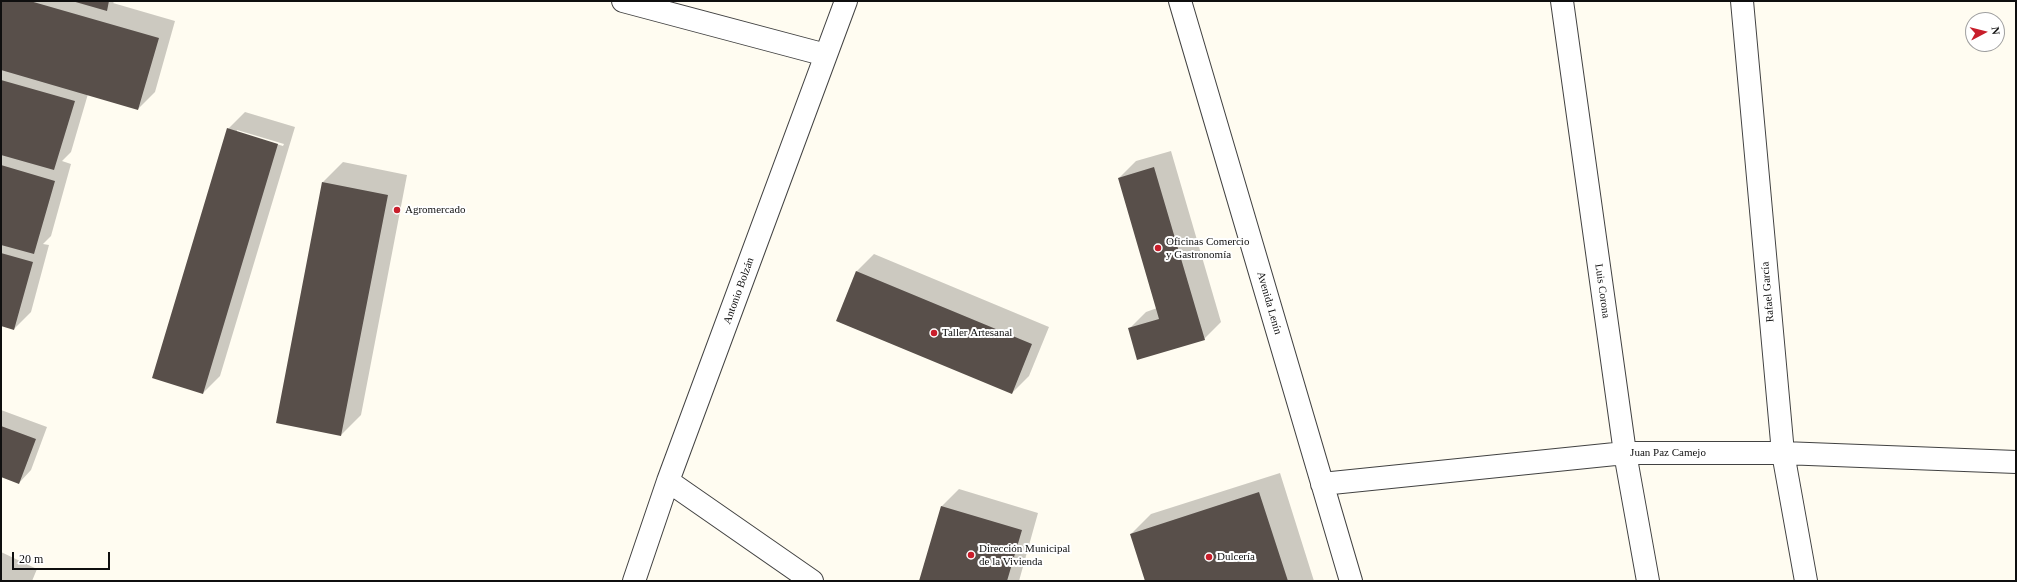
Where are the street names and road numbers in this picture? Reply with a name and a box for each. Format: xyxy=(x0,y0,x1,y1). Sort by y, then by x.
street label: Antonio Bolzán xyxy=(721,256,757,326)
street label: Rafael García xyxy=(1759,261,1777,323)
street label: Luis Corona xyxy=(1592,263,1612,319)
street label: Avenida Lenín xyxy=(1254,270,1284,336)
street label: Juan Paz Camejo xyxy=(1630,446,1706,460)

